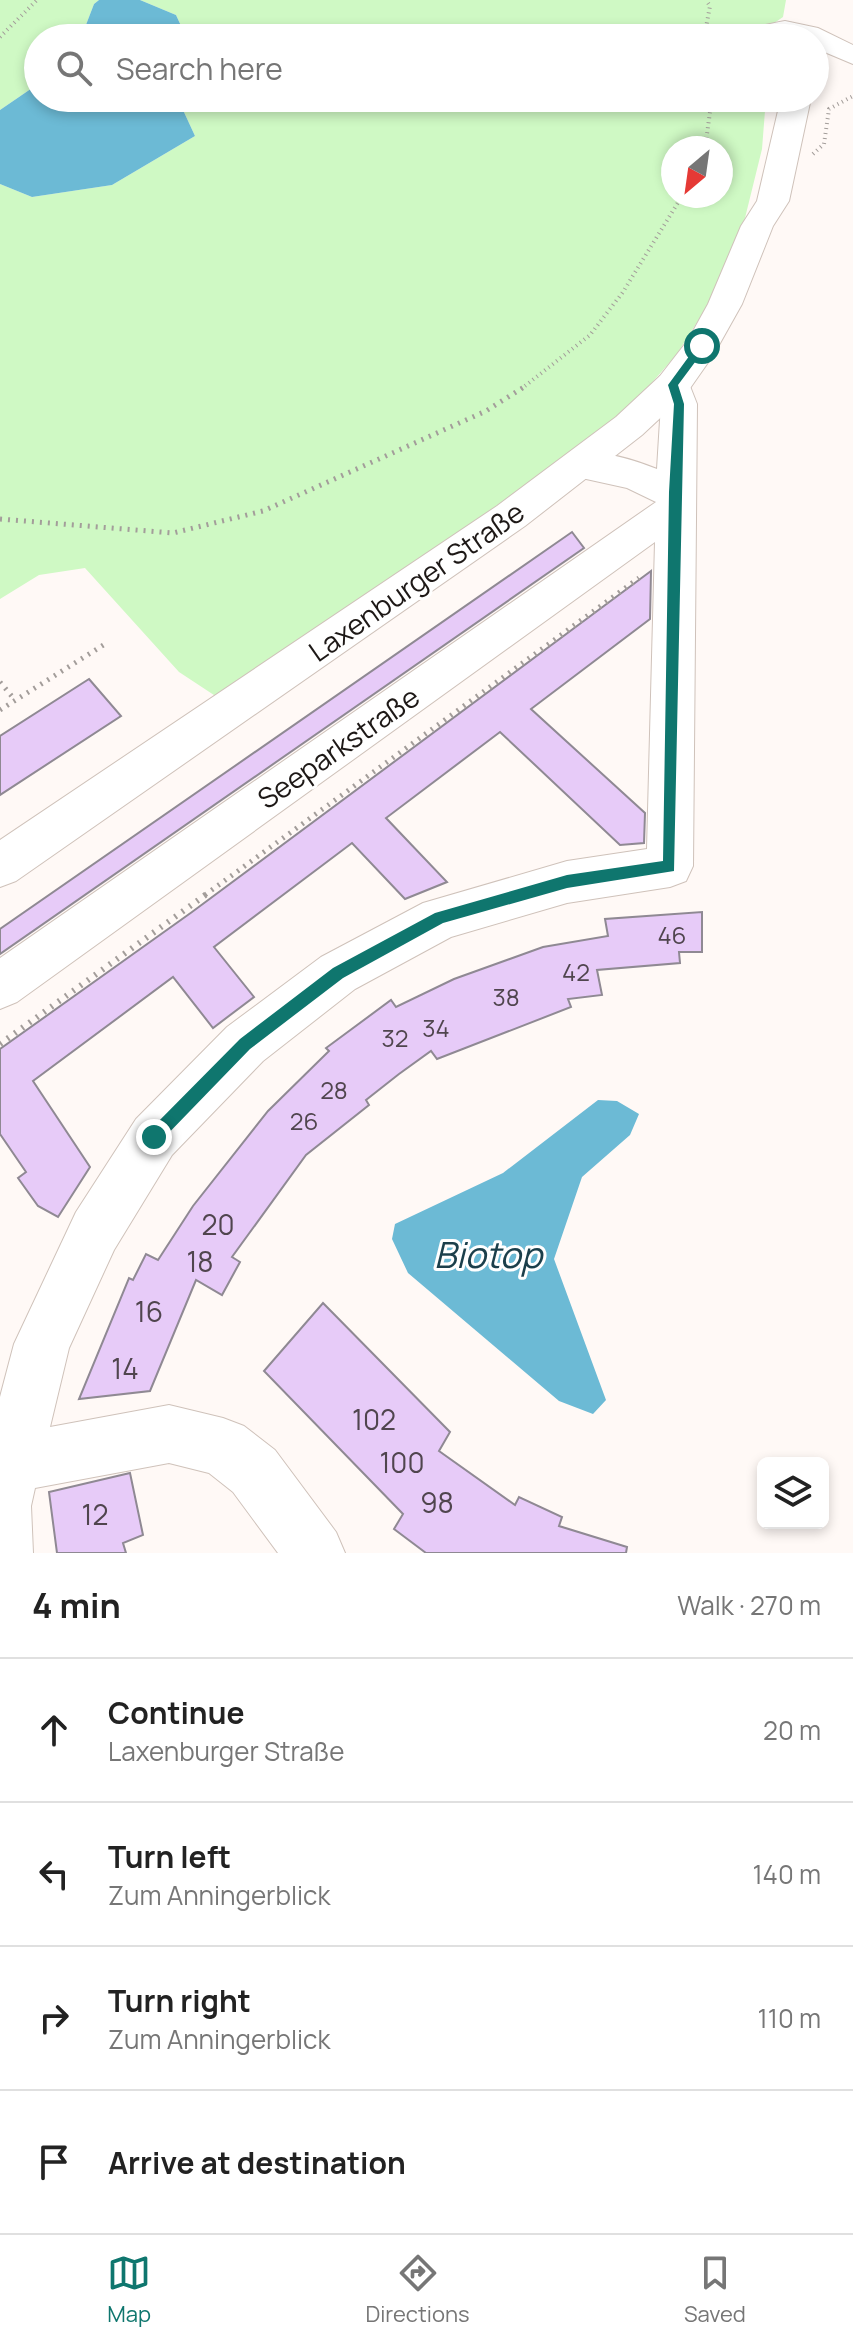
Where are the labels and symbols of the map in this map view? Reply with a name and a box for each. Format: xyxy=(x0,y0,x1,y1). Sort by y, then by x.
north arrow xyxy=(661,136,733,208)
route start xyxy=(684,328,720,364)
street label: Laxenburger Straße xyxy=(301,492,531,670)
street label: Seeparkstraße xyxy=(249,677,427,817)
house number: 46 xyxy=(657,918,687,951)
house number: 42 xyxy=(562,955,590,988)
house number: 38 xyxy=(492,980,520,1013)
house number: 34 xyxy=(422,1011,450,1044)
house number: 32 xyxy=(382,1021,408,1054)
house number: 28 xyxy=(320,1073,348,1106)
house number: 26 xyxy=(290,1104,318,1137)
route end xyxy=(136,1119,172,1155)
house number: 20 xyxy=(201,1205,235,1243)
water label: Biotop xyxy=(434,1230,545,1279)
house number: 18 xyxy=(186,1242,214,1280)
house number: 16 xyxy=(135,1292,163,1330)
house number: 14 xyxy=(111,1349,139,1387)
house number: 102 xyxy=(352,1400,396,1438)
house number: 100 xyxy=(379,1443,425,1481)
house number: 98 xyxy=(420,1483,454,1521)
house number: 12 xyxy=(82,1495,108,1533)

